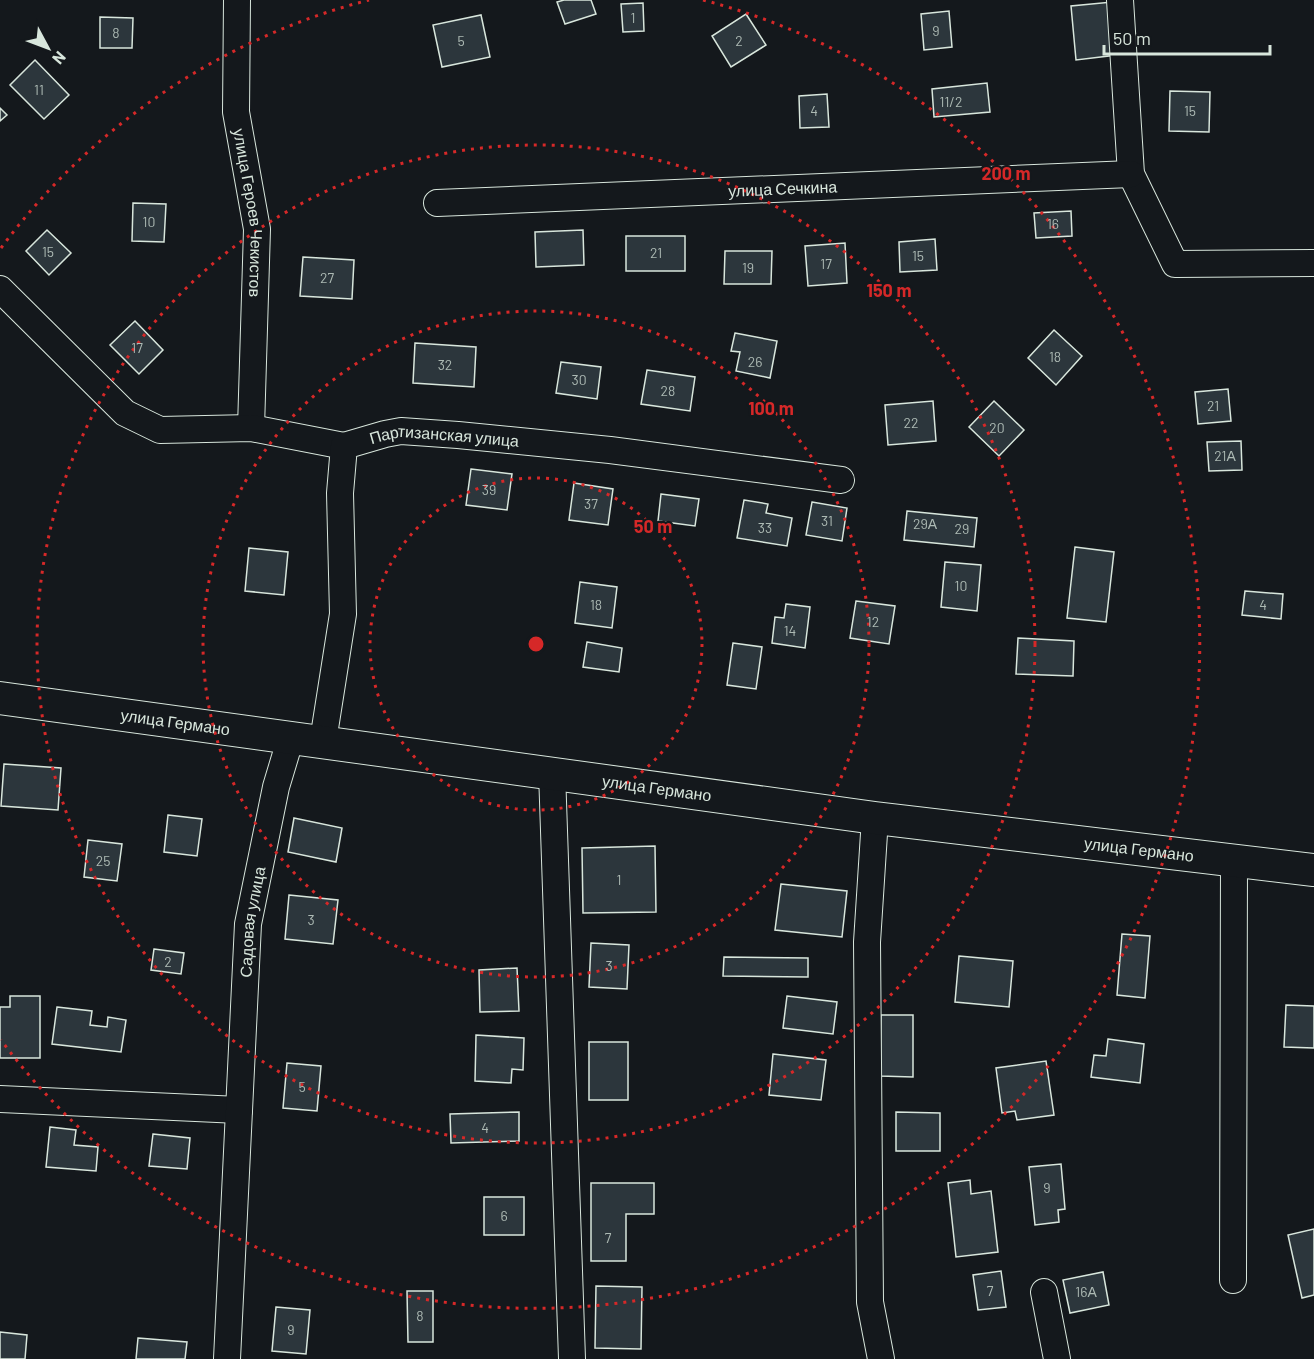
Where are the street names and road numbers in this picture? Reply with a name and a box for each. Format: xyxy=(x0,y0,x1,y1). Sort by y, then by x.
street label: улица Героев Чекистов xyxy=(230,127,267,298)
street label: улица Сечкина xyxy=(728,176,838,200)
street label: Партизанская улица xyxy=(367,421,520,450)
street label: улица Германо xyxy=(120,705,231,738)
street label: улица Германо xyxy=(601,771,713,805)
street label: улица Германо xyxy=(1083,833,1195,865)
street label: Садовая улица xyxy=(235,865,269,978)

